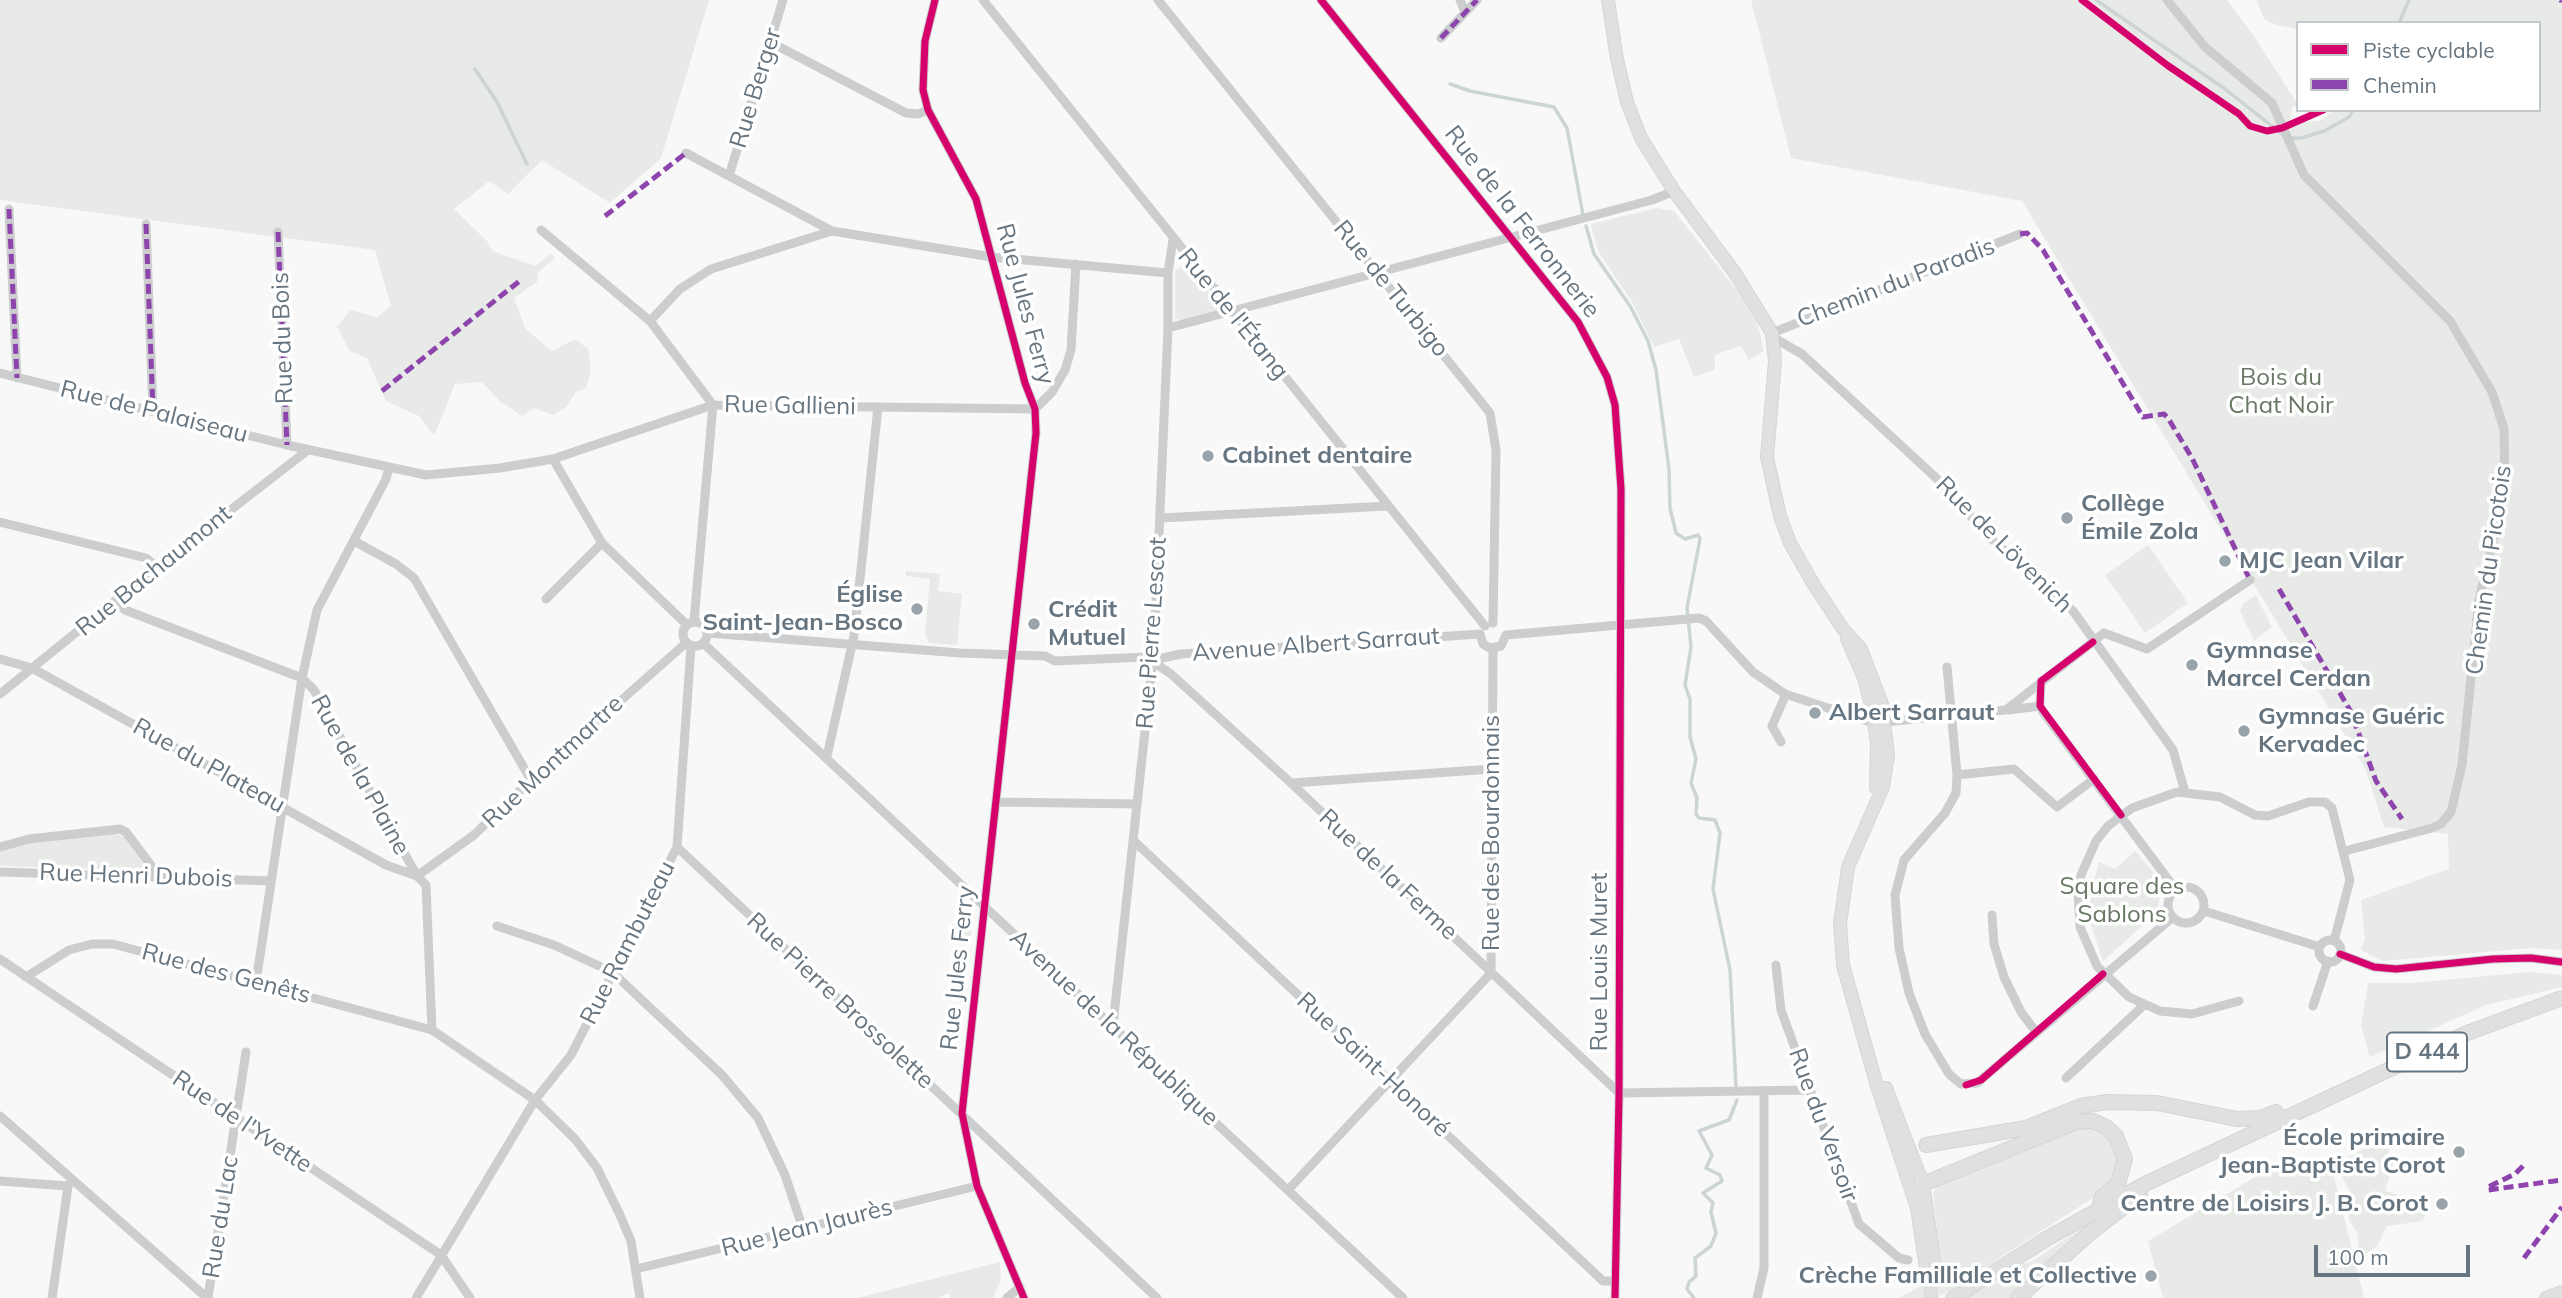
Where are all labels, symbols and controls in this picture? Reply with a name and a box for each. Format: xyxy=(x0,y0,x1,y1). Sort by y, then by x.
legend xyxy=(2296,21,2541,112)
street label: Rue Berger xyxy=(724,25,788,151)
text: Piste cyclable xyxy=(2363,37,2495,63)
text: Chemin xyxy=(2363,72,2437,98)
street label: Rue de la Ferronnerie xyxy=(1438,120,1606,324)
street label: Rue de Turbigo xyxy=(1327,215,1455,363)
street label: Rue Jules Ferry xyxy=(990,220,1060,388)
street label: Chemin du Paradis xyxy=(1793,232,1999,334)
street label: Rue de l'Étang xyxy=(1172,243,1294,385)
street label: Rue du Bois xyxy=(266,272,300,404)
park label: Bois du Chat Noir xyxy=(2228,364,2334,420)
street label: Rue de Palaiseau xyxy=(57,375,251,449)
street label: Rue Gallieni xyxy=(724,390,856,422)
place label: Cabinet dentaire xyxy=(1222,442,1412,470)
marker: Cabinet dentaire xyxy=(1200,448,1216,464)
street label: Chemin du Picotois xyxy=(2460,463,2518,677)
street label: Rue de Lövenich xyxy=(1930,471,2078,619)
place label: Collège Émile Zola xyxy=(2081,490,2199,546)
street label: Rue Bachaumont xyxy=(70,499,238,643)
marker: Collège Émile Zola xyxy=(2059,510,2075,526)
street label: Rue Pierre Lescot xyxy=(1131,536,1173,730)
place label: MJC Jean Vilar xyxy=(2239,547,2403,575)
marker: MJC Jean Vilar xyxy=(2217,553,2233,569)
place label: Église Saint-Jean-Bosco xyxy=(703,581,903,637)
place label: Crédit Mutuel xyxy=(1048,596,1126,652)
marker: Église Saint-Jean-Bosco xyxy=(909,601,925,617)
marker: Crédit Mutuel xyxy=(1026,616,1042,632)
street label: Avenue Albert Sarraut xyxy=(1191,622,1441,668)
place label: Gymnase Marcel Cerdan xyxy=(2206,637,2371,693)
marker: Gymnase Marcel Cerdan xyxy=(2184,657,2200,673)
street label: Rue de la Plaine xyxy=(304,690,416,860)
street label: Rue Montmartre xyxy=(477,690,629,834)
place label: Albert Sarraut xyxy=(1829,699,1994,727)
place label: Gymnase Guéric Kervadec xyxy=(2258,703,2444,759)
marker: Albert Sarraut xyxy=(1807,705,1823,721)
street label: Rue du Plateau xyxy=(128,712,290,820)
street label: Rue des Bourdonnais xyxy=(1478,715,1506,951)
marker: Gymnase Guéric Kervadec xyxy=(2236,723,2252,739)
street label: Rue de la Ferme xyxy=(1313,803,1463,947)
street label: Rue Rambuteau xyxy=(574,856,682,1030)
street label: Rue Henri Dubois xyxy=(39,858,233,894)
street label: Rue Louis Muret xyxy=(1586,873,1614,1051)
park label: Square des Sablons xyxy=(2060,873,2184,929)
street label: Rue Jules Ferry xyxy=(935,884,981,1052)
street label: Rue Pierre Brossolette xyxy=(741,907,939,1095)
street label: Avenue de la République xyxy=(1004,924,1224,1132)
street label: Rue des Genêts xyxy=(139,938,313,1010)
street label: Rue Saint-Honoré xyxy=(1290,987,1456,1143)
road number: D 444 xyxy=(2387,1032,2467,1072)
street label: Rue du Versoir xyxy=(1782,1044,1864,1206)
street label: Rue de l'Yvette xyxy=(167,1065,317,1179)
place label: École primaire Jean-Baptiste Corot xyxy=(2219,1124,2445,1180)
marker: École primaire Jean-Baptiste Corot xyxy=(2451,1144,2467,1160)
street label: Rue du Lac xyxy=(197,1154,245,1280)
place label: Centre de Loisirs J. B. Corot xyxy=(2120,1190,2428,1218)
street label: Rue Jean Jaurès xyxy=(719,1193,895,1263)
marker: Centre de Loisirs J. B. Corot xyxy=(2434,1196,2450,1212)
scale bar xyxy=(2317,1232,2473,1276)
text: 100 m xyxy=(2327,1244,2389,1270)
place label: Crèche Familliale et Collective xyxy=(1799,1262,2137,1290)
marker: Crèche Familliale et Collective xyxy=(2143,1268,2159,1284)

